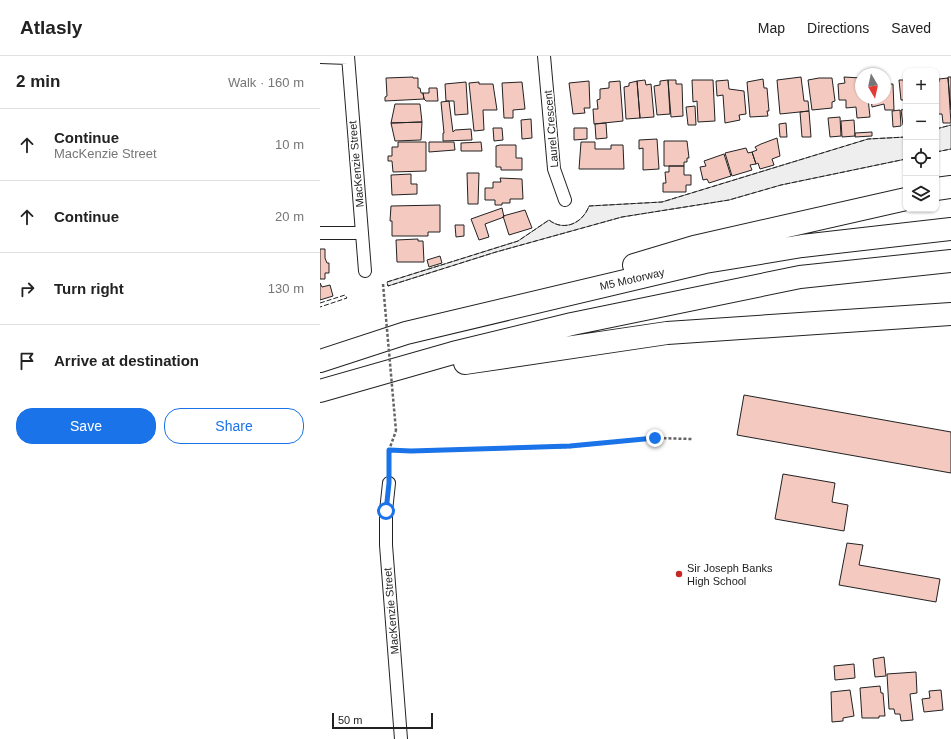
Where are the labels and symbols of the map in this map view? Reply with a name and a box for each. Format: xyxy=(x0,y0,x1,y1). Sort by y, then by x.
north arrow xyxy=(855,68,891,104)
street label: Laurel Crescent xyxy=(542,90,560,168)
street label: MacKenzie Street xyxy=(346,120,366,208)
street label: M5 Motorway xyxy=(598,266,666,292)
route end xyxy=(646,429,664,447)
route start xyxy=(377,502,395,520)
place label: Sir Joseph Banks High School xyxy=(687,562,773,587)
street label: MacKenzie Street xyxy=(381,567,401,655)
marker: Sir Joseph Banks High School xyxy=(674,569,684,579)
scale bar xyxy=(332,711,433,730)

